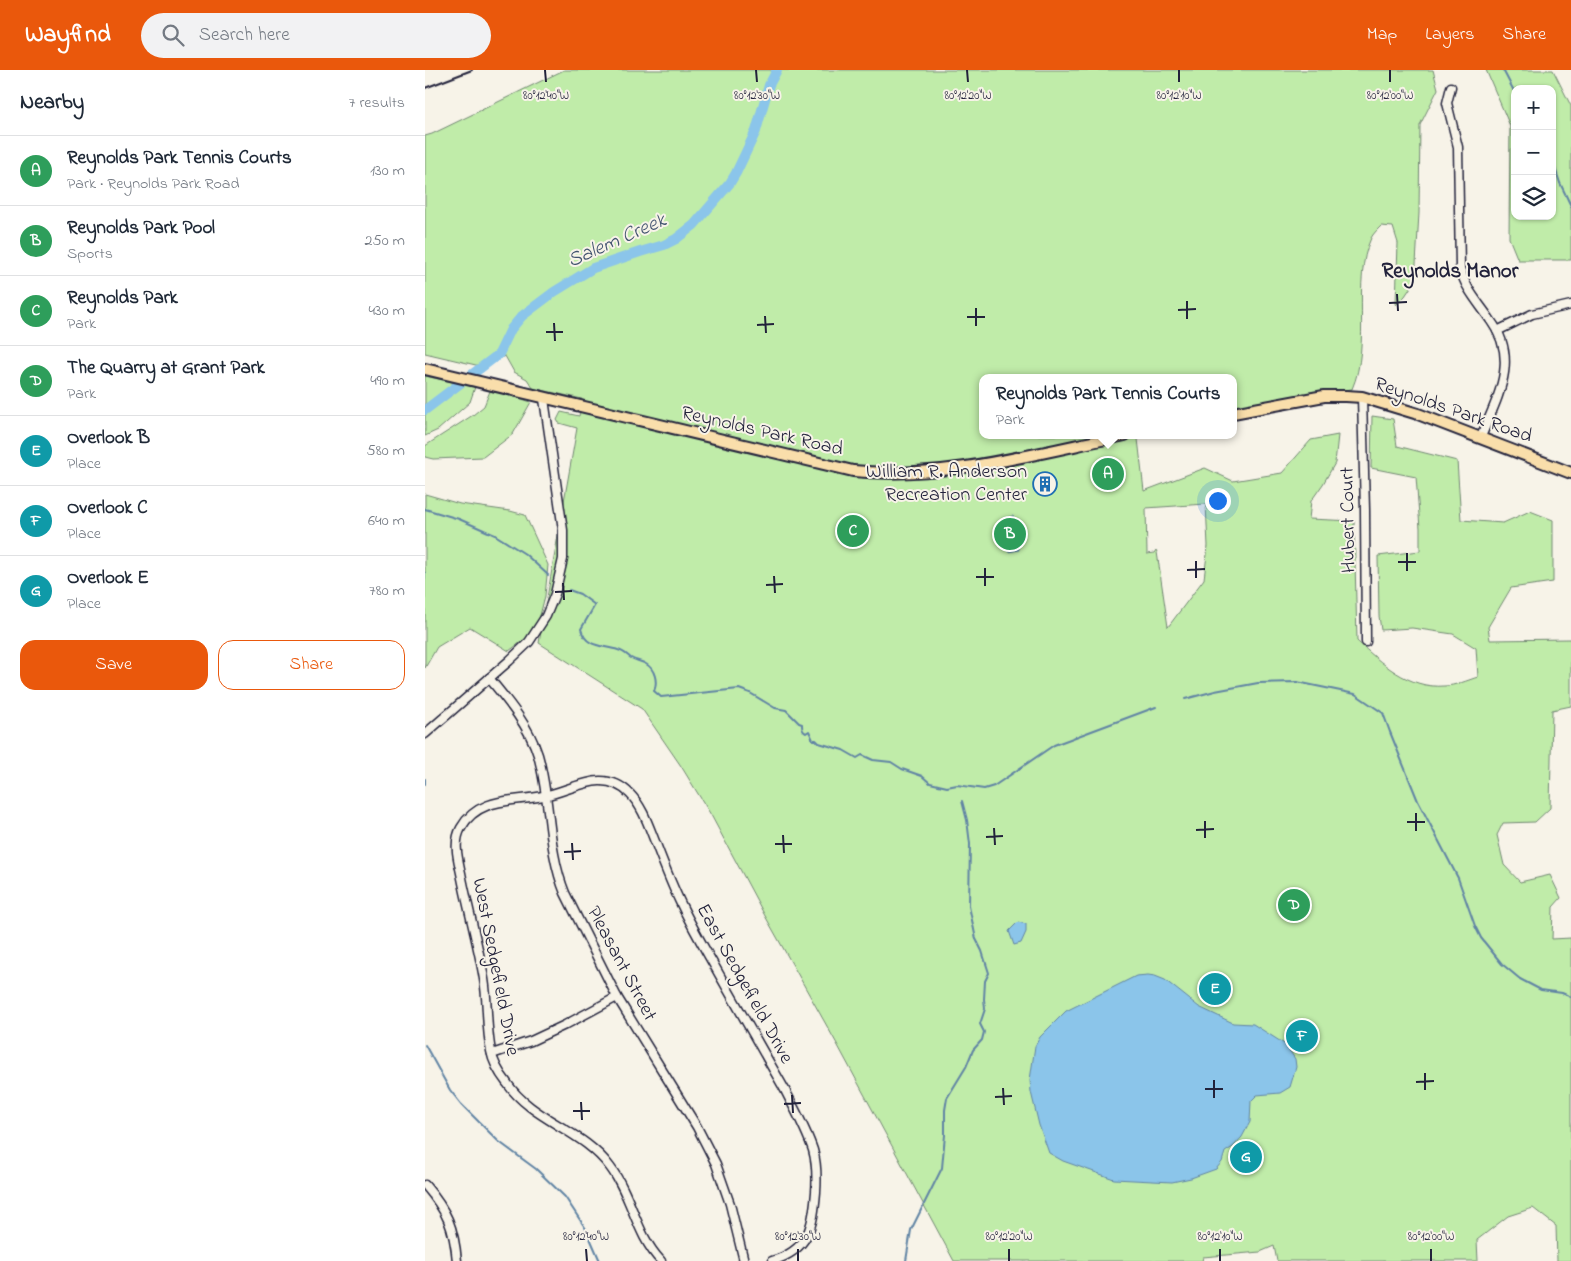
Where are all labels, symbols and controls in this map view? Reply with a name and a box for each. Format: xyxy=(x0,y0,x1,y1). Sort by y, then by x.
search box xyxy=(141,13,491,58)
text: Wayfind xyxy=(25,18,111,53)
icon: search xyxy=(159,21,187,49)
text: Search here xyxy=(199,22,290,49)
text: Map xyxy=(1367,22,1397,48)
text: Layers xyxy=(1425,22,1475,48)
text: Share xyxy=(1503,22,1546,48)
map controls xyxy=(1511,85,1556,220)
button: + xyxy=(1511,85,1556,130)
text: 80°12'40"W xyxy=(523,87,569,105)
text: 80°12'30"W xyxy=(734,87,780,105)
text: 80°12'20"W xyxy=(944,87,992,105)
text: 80°12'10"W xyxy=(1156,87,1202,105)
text: 80°12'00"W xyxy=(1367,87,1413,105)
text: Nearby xyxy=(20,88,84,118)
text: 7 results xyxy=(349,91,405,115)
button: − xyxy=(1511,130,1556,175)
text: Reynolds Park Tennis Courts xyxy=(67,145,292,172)
text: A xyxy=(31,159,41,183)
text: 130 m xyxy=(370,159,405,183)
text: Park · Reynolds Park Road xyxy=(67,172,240,196)
button: layers xyxy=(1511,175,1556,220)
water label: Salem Creek xyxy=(563,206,672,276)
text: Reynolds Park Pool xyxy=(67,215,215,242)
text: B xyxy=(31,229,41,253)
text: 250 m xyxy=(365,229,405,253)
text: Sports xyxy=(67,242,113,266)
district label: Reynolds Manor xyxy=(1382,257,1519,289)
text: Reynolds Park xyxy=(67,285,178,312)
text: C xyxy=(32,299,40,323)
text: 430 m xyxy=(368,299,405,323)
text: Park xyxy=(67,312,96,336)
text: The Quarry at Grant Park xyxy=(67,355,265,382)
text: D xyxy=(30,369,42,393)
text: 490 m xyxy=(370,369,405,393)
street label: Reynolds Park Road xyxy=(1370,370,1536,452)
popup xyxy=(979,374,1237,439)
text: Reynolds Park Tennis Courts xyxy=(996,381,1220,408)
text: Park xyxy=(67,382,96,406)
street label: Reynolds Park Road xyxy=(678,399,846,465)
text: Park xyxy=(996,408,1025,432)
text: Overlook B xyxy=(67,425,150,452)
text: E xyxy=(31,439,41,463)
text: 580 m xyxy=(367,439,405,463)
text: Place xyxy=(67,452,101,476)
pin: A xyxy=(1092,455,1124,493)
place label: William R. Anderson Recreation Center xyxy=(866,458,1028,510)
street label: Hubert Court xyxy=(1334,466,1364,573)
building icon: William R. Anderson Recreation Center xyxy=(1032,471,1058,497)
your location xyxy=(1205,488,1231,514)
text: Overlook C xyxy=(67,495,148,522)
text: F xyxy=(31,509,41,533)
text: 640 m xyxy=(368,509,405,533)
pin: C xyxy=(837,512,869,550)
pin: B xyxy=(994,515,1026,553)
text: Place xyxy=(67,522,101,546)
text: Overlook E xyxy=(67,565,149,592)
text: G xyxy=(31,579,41,603)
text: 780 m xyxy=(369,579,405,603)
text: Place xyxy=(67,592,101,616)
button: Save xyxy=(20,640,208,690)
button: Share xyxy=(218,640,405,690)
street label: West Sedgefield Drive xyxy=(463,876,526,1059)
pin: D xyxy=(1278,886,1310,924)
street label: East Sedgefield Drive xyxy=(687,899,800,1070)
street label: Pleasant Street xyxy=(579,901,664,1027)
pin: E xyxy=(1199,970,1231,1008)
pin: F xyxy=(1286,1017,1318,1055)
pin: G xyxy=(1230,1138,1262,1176)
text: 80°12'40"W xyxy=(563,1228,609,1246)
text: 80°12'30"W xyxy=(775,1228,821,1246)
text: 80°12'20"W xyxy=(985,1228,1033,1246)
text: 80°12'10"W xyxy=(1197,1228,1243,1246)
text: 80°12'00"W xyxy=(1408,1228,1454,1246)

